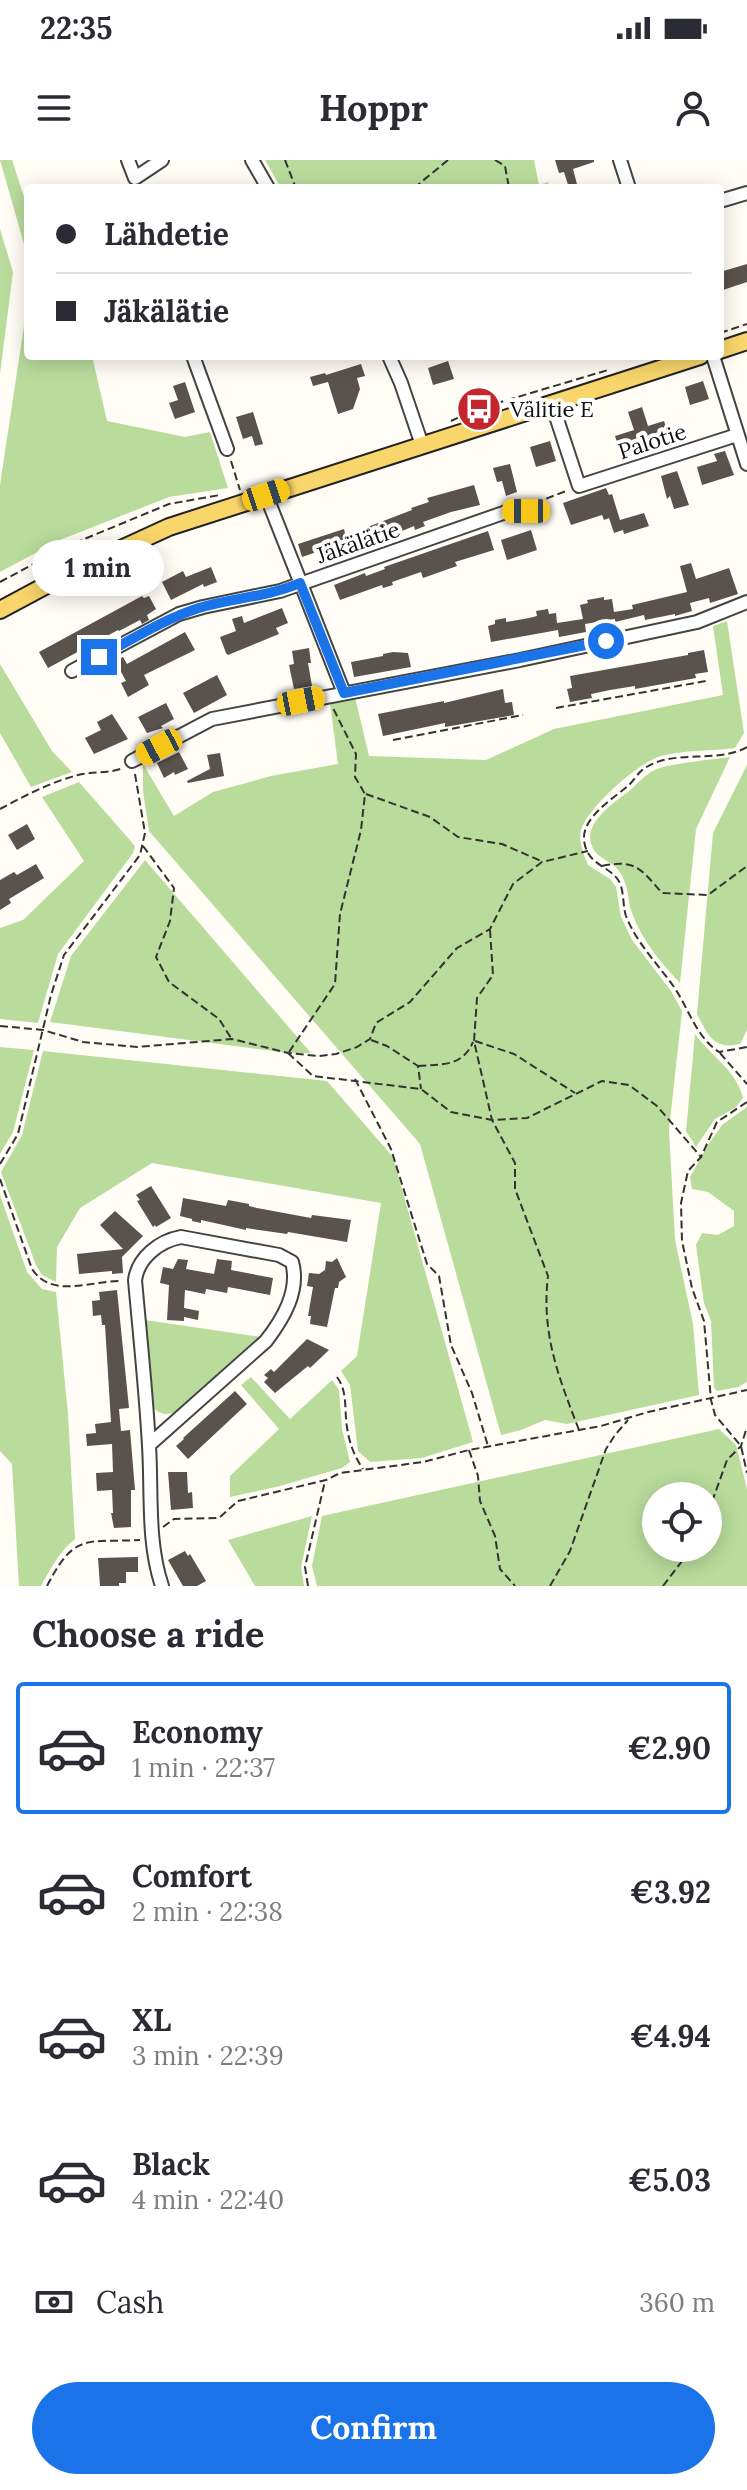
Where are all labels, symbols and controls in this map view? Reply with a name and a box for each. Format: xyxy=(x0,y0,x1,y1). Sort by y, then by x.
text: 22:35 xyxy=(40,9,112,47)
text: Hoppr xyxy=(319,85,428,131)
icon: menu xyxy=(32,86,76,130)
icon: person xyxy=(671,86,715,130)
text: Lähdetie xyxy=(104,215,229,253)
text: Jäkälätie xyxy=(104,292,229,330)
bus stop icon: Välitie E xyxy=(455,385,503,433)
place label: Välitie E xyxy=(509,395,594,423)
street label: Palotie xyxy=(614,417,690,465)
car xyxy=(239,476,293,514)
car xyxy=(502,499,550,523)
street label: Jäkälätie xyxy=(312,515,403,570)
callout: 1 min xyxy=(33,541,165,597)
text: 1 min xyxy=(65,551,131,584)
route start xyxy=(588,623,624,659)
route end xyxy=(81,639,117,675)
car xyxy=(275,685,327,717)
car xyxy=(132,725,186,769)
map controls xyxy=(642,1482,722,1562)
button: locate xyxy=(642,1482,722,1562)
text: Choose a ride xyxy=(32,1611,264,1657)
icon: car xyxy=(36,1712,108,1784)
text: Economy xyxy=(132,1713,263,1751)
text: €2.90 xyxy=(627,1729,711,1767)
text: 1 min · 22:37 xyxy=(132,1751,275,1784)
icon: car xyxy=(36,1856,108,1928)
text: Comfort xyxy=(132,1857,252,1895)
text: €3.92 xyxy=(630,1873,711,1911)
text: 2 min · 22:38 xyxy=(132,1895,283,1928)
icon: car xyxy=(36,2000,108,2072)
text: XL xyxy=(132,2001,171,2039)
text: €4.94 xyxy=(630,2017,711,2055)
text: 3 min · 22:39 xyxy=(132,2039,284,2072)
icon: car xyxy=(36,2144,108,2216)
text: Black xyxy=(132,2145,210,2183)
text: €5.03 xyxy=(628,2161,711,2199)
text: 4 min · 22:40 xyxy=(132,2183,284,2216)
icon: cash xyxy=(32,2280,76,2324)
text: Cash xyxy=(96,2283,164,2321)
text: 360 m xyxy=(639,2286,715,2319)
button: Confirm xyxy=(32,2382,715,2474)

